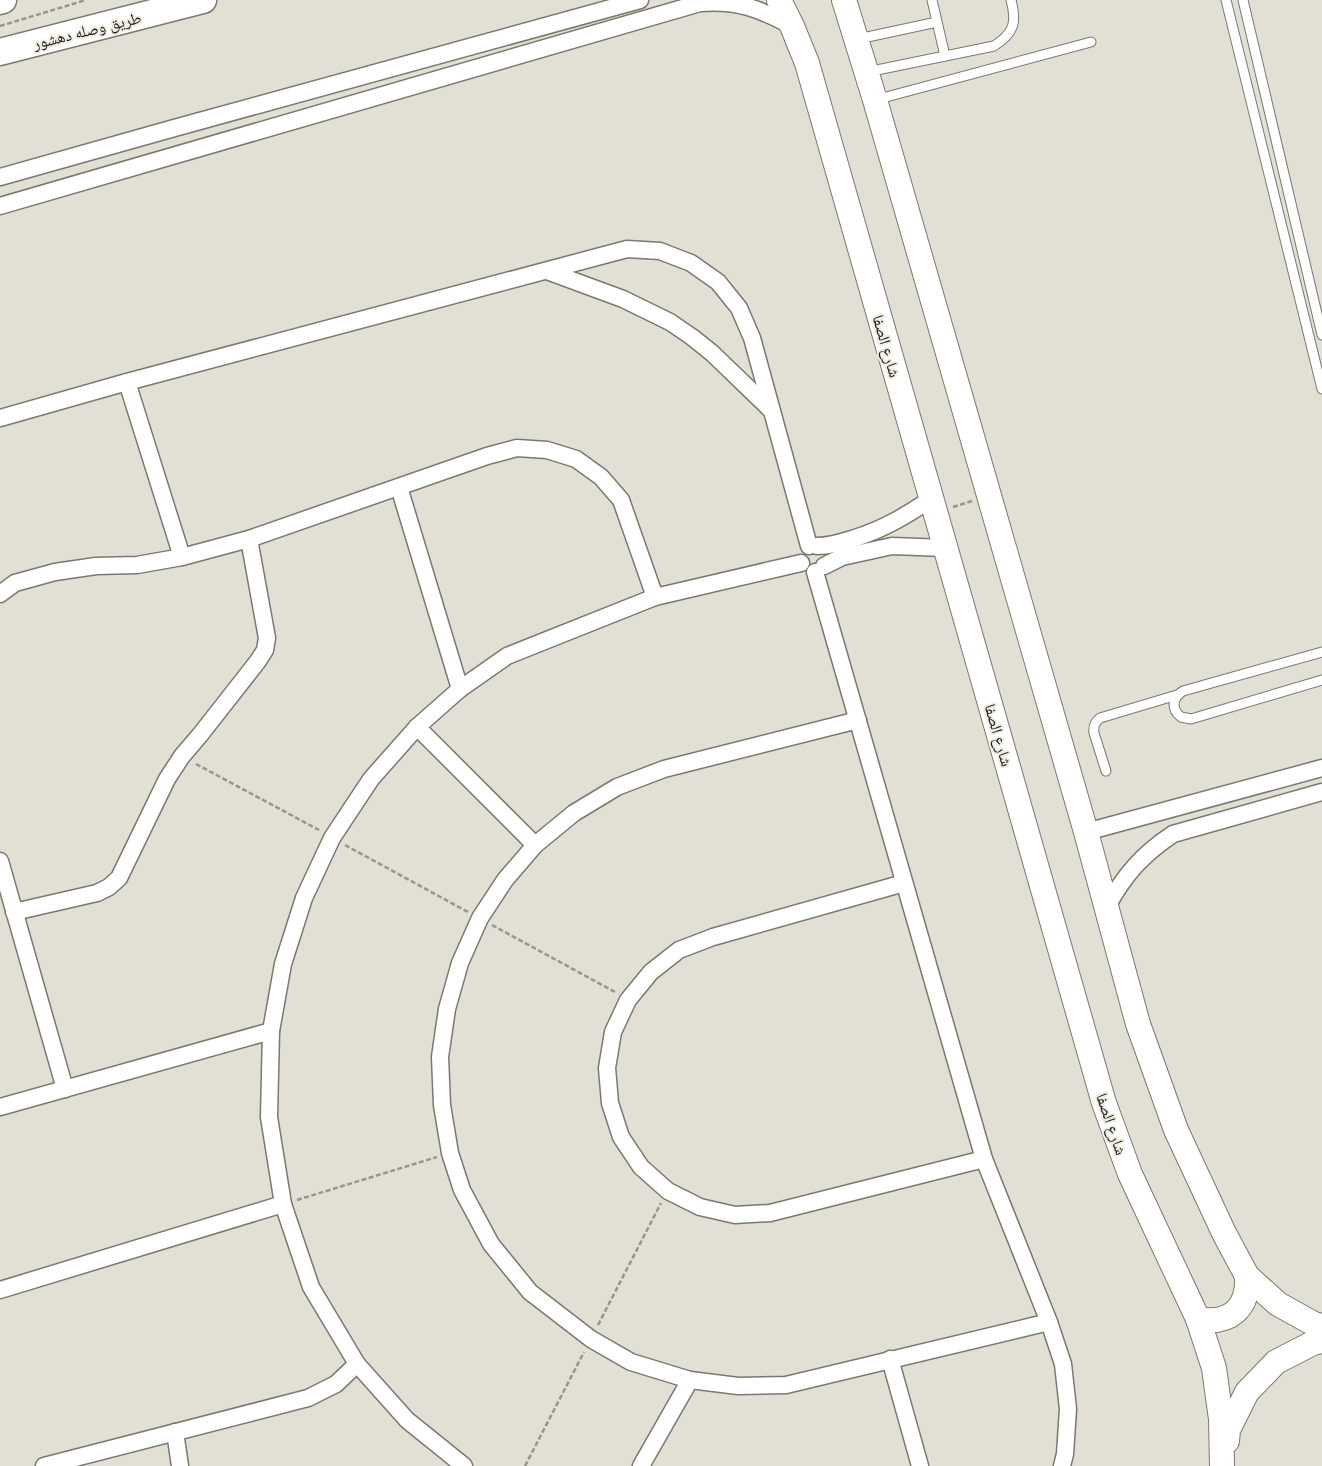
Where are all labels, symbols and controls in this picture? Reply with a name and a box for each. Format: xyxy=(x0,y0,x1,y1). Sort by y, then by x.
street label: طريق وصله دهشور xyxy=(30,6,143,54)
street label: شارع الصفا xyxy=(868,312,906,380)
street label: شارع الصفا xyxy=(980,701,1018,769)
street label: شارع الصفا xyxy=(1091,1090,1133,1158)

